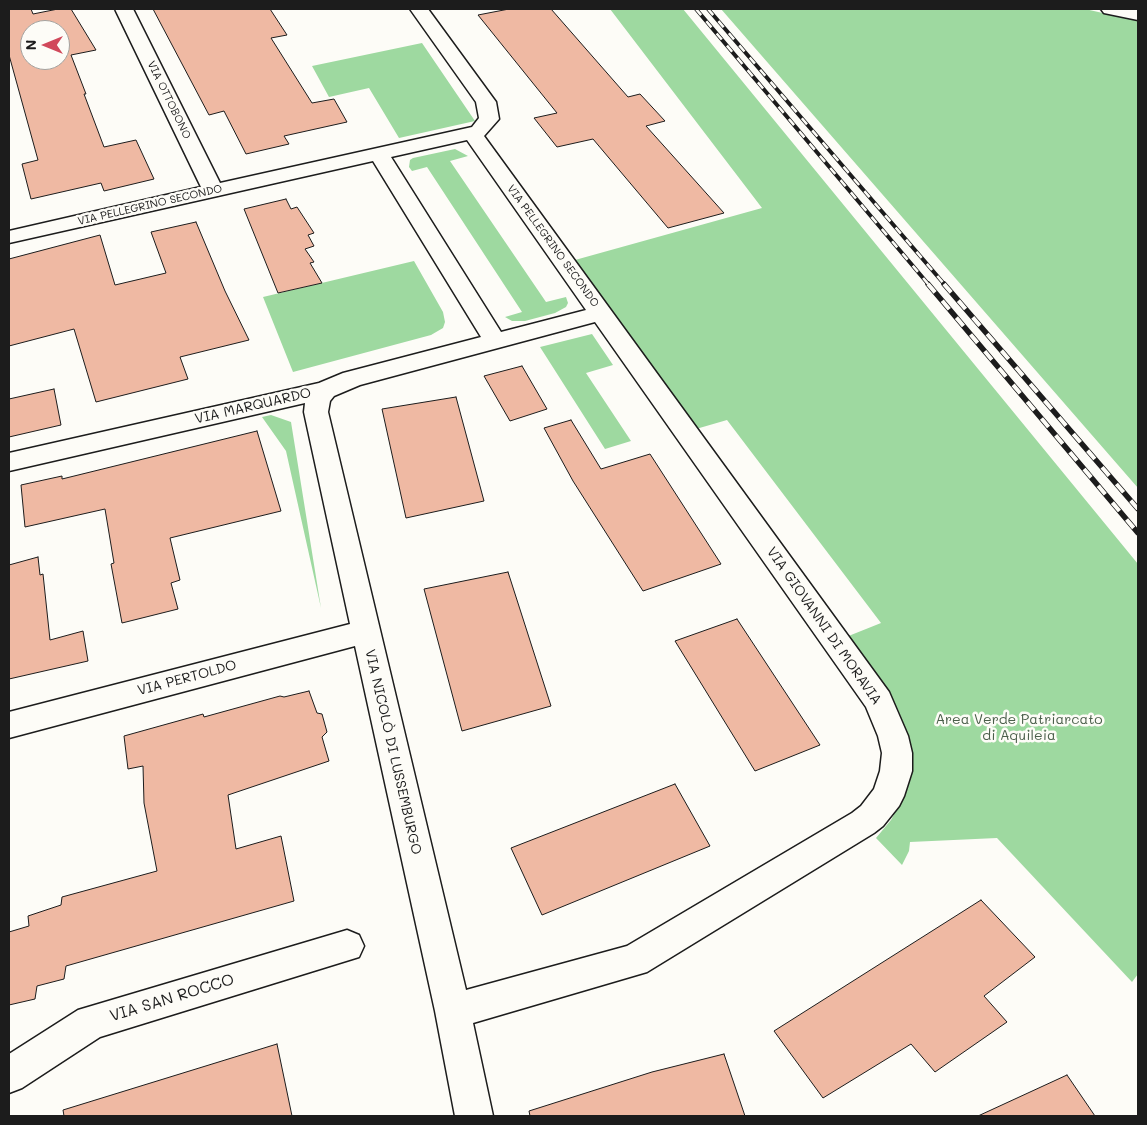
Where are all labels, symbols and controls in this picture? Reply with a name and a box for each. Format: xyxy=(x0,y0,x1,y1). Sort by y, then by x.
north arrow xyxy=(20,20,70,70)
text: N xyxy=(21,40,40,50)
street label: VIA OTTOBONO xyxy=(144,59,194,141)
street label: VIA PELLEGRINO SECONDO xyxy=(77,182,223,228)
street label: VIA PELLEGRINO SECONDO xyxy=(504,182,602,310)
street label: VIA MARQUARDO xyxy=(193,384,313,428)
street label: VIA GIOVANNI DI MORAVIA xyxy=(763,544,885,708)
street label: VIA NICOLÒ DI LUSSEMBURGO xyxy=(361,648,425,856)
street label: VIA PERTOLDO xyxy=(136,657,238,699)
park label: Area Verde Patriarcato di Aquileia xyxy=(935,712,1103,744)
street label: VIA SAN ROCCO xyxy=(108,970,236,1026)

